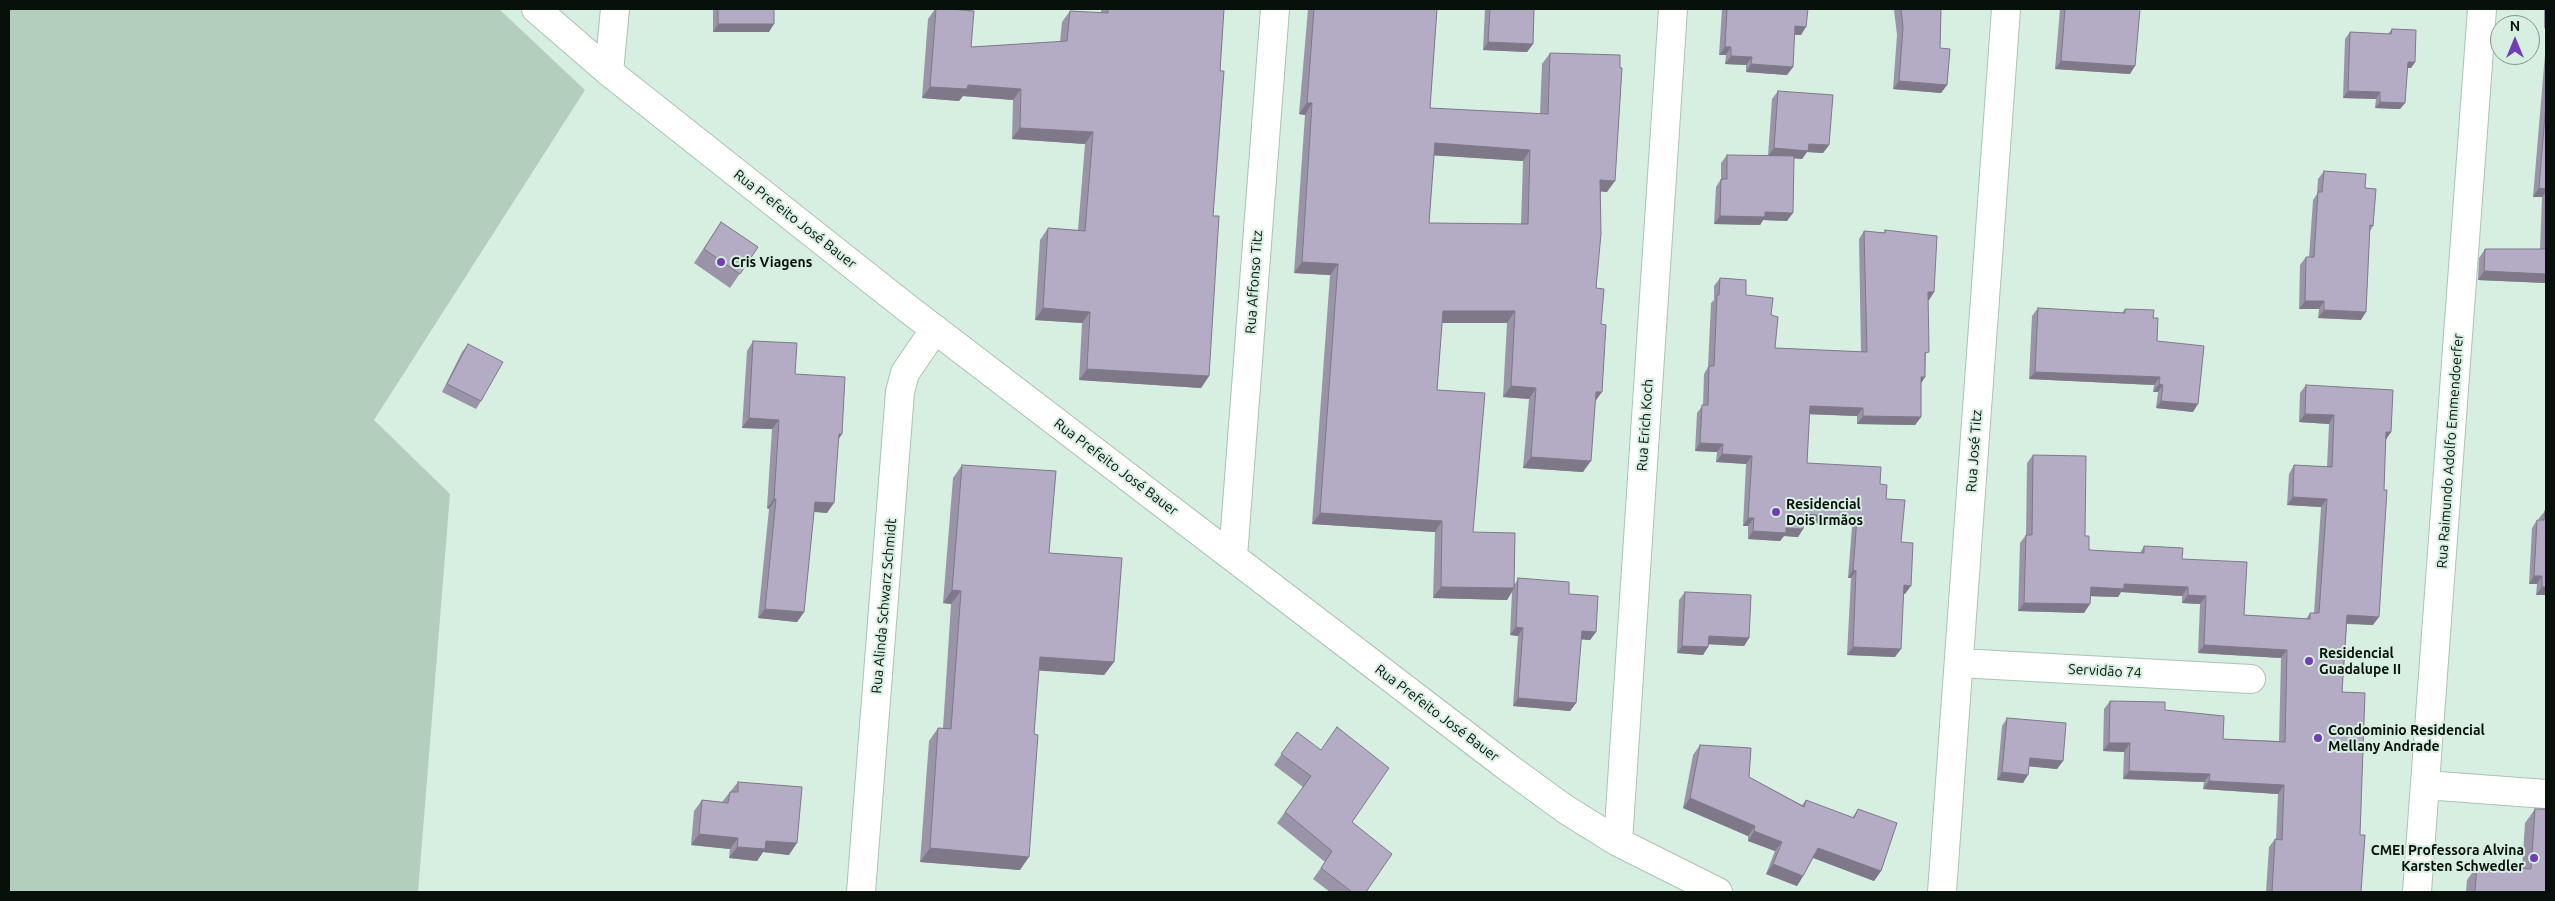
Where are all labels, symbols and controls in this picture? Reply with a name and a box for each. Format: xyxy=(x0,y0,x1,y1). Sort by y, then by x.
north arrow xyxy=(2490,15,2540,65)
text: N xyxy=(2510,18,2520,34)
street label: Rua Prefeito José Bauer xyxy=(730,166,860,272)
street label: Rua Affonso Titz xyxy=(1242,230,1266,334)
place label: Cris Viagens xyxy=(731,254,812,270)
marker: Cris Viagens xyxy=(715,256,727,268)
street label: Rua Raimundo Adolfo Emmendoerfer xyxy=(2433,333,2467,569)
street label: Rua Erich Koch xyxy=(1633,378,1657,472)
street label: Rua José Titz xyxy=(1963,409,1985,493)
street label: Rua Prefeito José Bauer xyxy=(1051,415,1181,519)
place label: Residencial Dois Irmãos xyxy=(1786,496,1863,528)
marker: Residencial Dois Irmãos xyxy=(1770,506,1782,518)
street label: Rua Alinda Schwarz Schmidt xyxy=(868,518,900,694)
place label: Residencial Guadalupe II xyxy=(2319,645,2401,678)
marker: Residencial Guadalupe II xyxy=(2303,655,2315,667)
street label: Rua Prefeito José Bauer xyxy=(1372,661,1502,765)
street label: Servidão 74 xyxy=(2068,661,2142,681)
place label: Condominio Residencial Mellany Andrade xyxy=(2328,722,2485,754)
marker: Condominio Residencial Mellany Andrade xyxy=(2312,732,2324,744)
place label: CMEI Professora Alvina Karsten Schwedler xyxy=(2371,842,2524,874)
marker: CMEI Professora Alvina Karsten Schwedler xyxy=(2528,852,2540,864)

